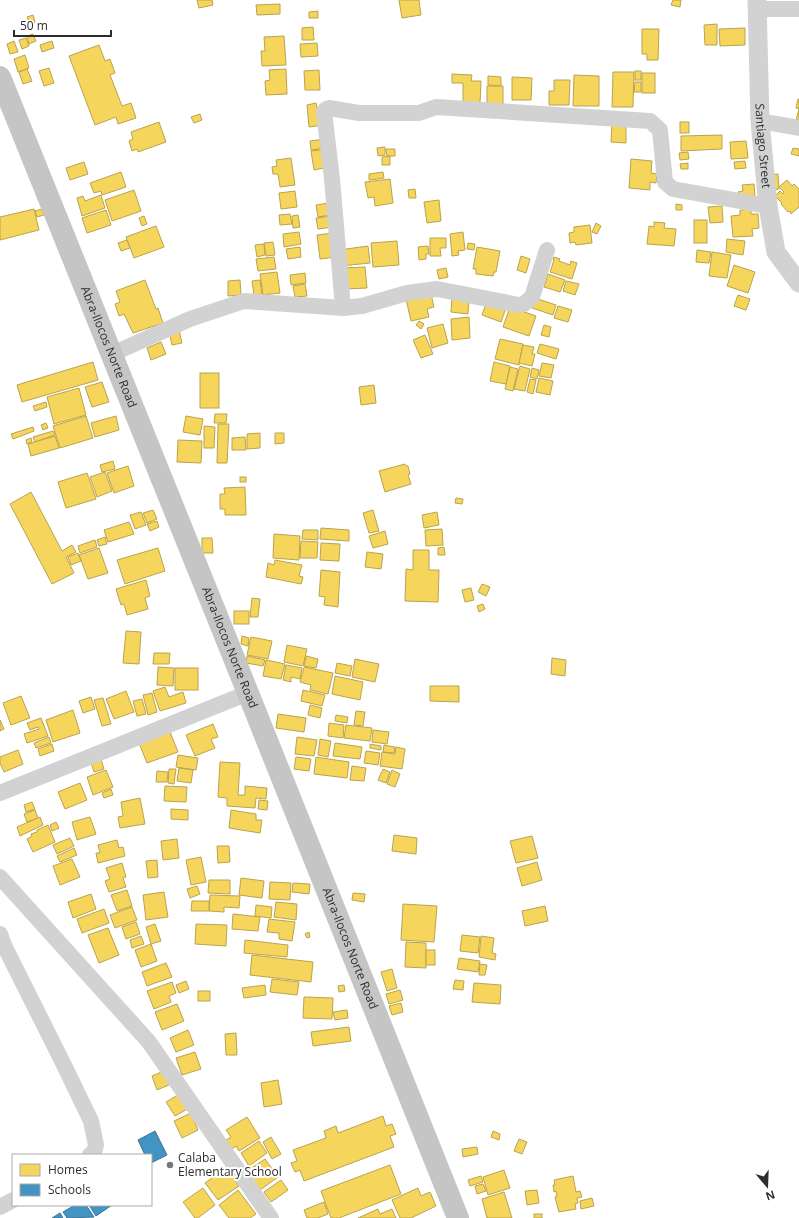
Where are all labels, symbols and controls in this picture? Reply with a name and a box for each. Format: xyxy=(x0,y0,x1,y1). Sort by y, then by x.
scale bar xyxy=(14,12,111,38)
text: 50 m xyxy=(20,17,48,34)
street label: Santiago Street xyxy=(752,103,775,189)
street label: Abra-Ilocos Norte Road xyxy=(77,283,141,410)
street label: Abra-Ilocos Norte Road xyxy=(198,584,262,711)
street label: Abra-Ilocos Norte Road xyxy=(319,885,383,1012)
place label: Calaba Elementary School xyxy=(178,1149,282,1180)
legend xyxy=(12,1154,152,1206)
marker: Calaba Elementary School xyxy=(165,1160,175,1170)
text: Homes xyxy=(48,1161,88,1178)
north arrow xyxy=(747,1166,787,1206)
text: Schools xyxy=(48,1181,91,1198)
text: N xyxy=(764,1187,777,1204)

